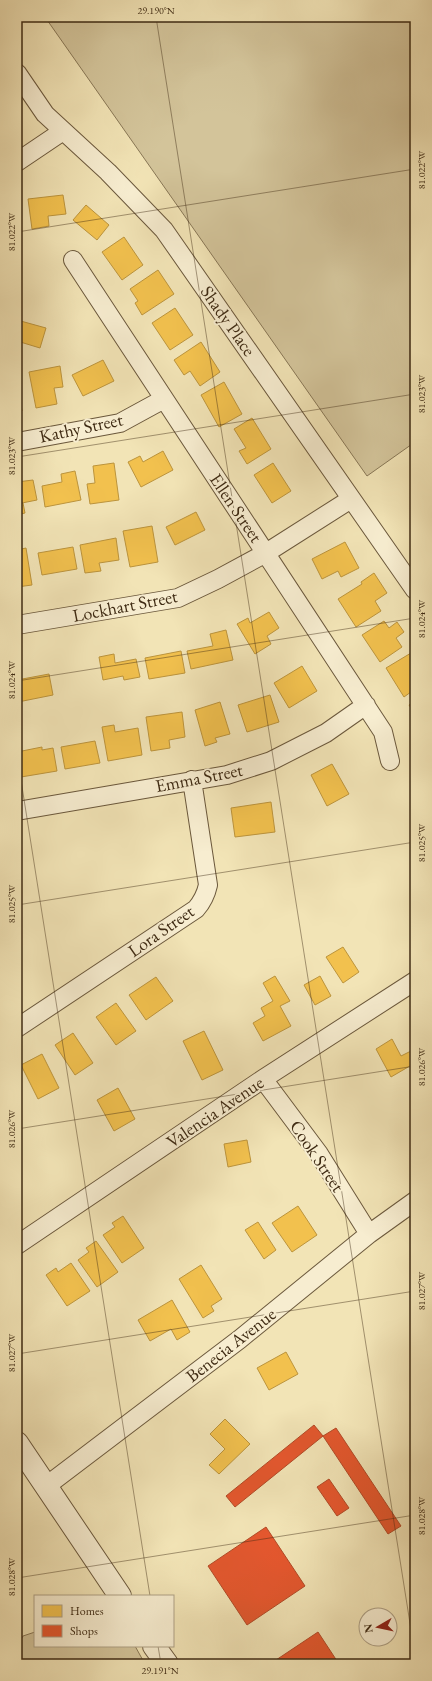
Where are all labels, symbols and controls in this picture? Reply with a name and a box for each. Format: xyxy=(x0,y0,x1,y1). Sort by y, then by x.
text: 29.190°N xyxy=(137,4,175,17)
text: 81.022°W xyxy=(415,150,428,189)
text: 81.022°W xyxy=(5,212,18,251)
street label: Shady Place xyxy=(196,281,261,360)
text: 81.023°W xyxy=(415,374,428,413)
street label: Kathy Street xyxy=(37,407,125,448)
text: 81.023°W xyxy=(5,436,18,475)
street label: Ellen Street xyxy=(205,469,268,547)
street label: Lockhart Street xyxy=(70,584,180,627)
text: 81.024°W xyxy=(415,599,428,638)
text: 81.024°W xyxy=(5,660,18,699)
street label: Emma Street xyxy=(153,758,245,797)
text: 81.025°W xyxy=(415,823,428,862)
text: 81.025°W xyxy=(5,884,18,923)
street label: Lora Street xyxy=(123,899,199,962)
text: 81.026°W xyxy=(415,1047,428,1086)
street label: Valencia Avenue xyxy=(162,1071,268,1153)
text: 81.026°W xyxy=(5,1109,18,1148)
street label: Cook Street xyxy=(285,1115,350,1196)
text: 81.027°W xyxy=(415,1271,428,1310)
street label: Benecia Avenue xyxy=(181,1302,280,1387)
text: 81.027°W xyxy=(5,1333,18,1372)
text: 81.028°W xyxy=(415,1496,428,1535)
text: 81.028°W xyxy=(5,1557,18,1596)
legend xyxy=(34,1595,174,1647)
text: Homes xyxy=(70,1603,104,1619)
north arrow xyxy=(358,1607,398,1647)
text: Shops xyxy=(70,1623,98,1639)
text: N xyxy=(360,1623,376,1634)
text: 29.191°N xyxy=(141,1664,179,1677)

